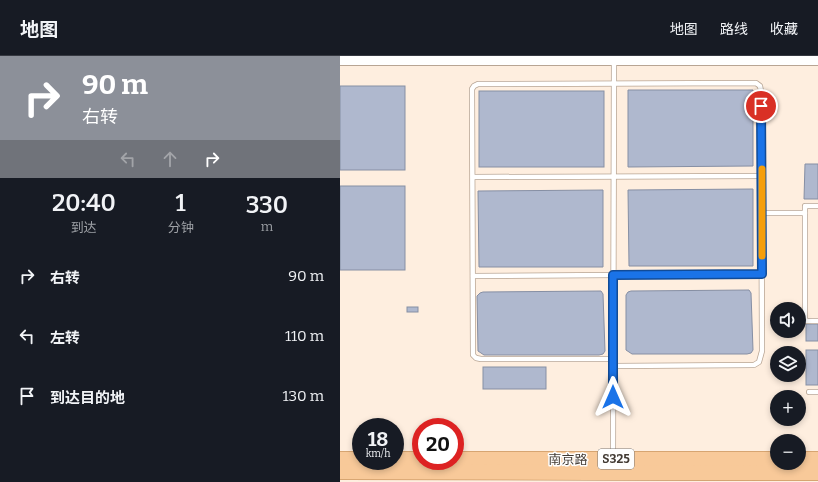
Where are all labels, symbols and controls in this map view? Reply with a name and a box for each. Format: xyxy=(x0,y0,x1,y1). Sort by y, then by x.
text: 地图 xyxy=(20,18,58,41)
text: 地图 xyxy=(670,21,698,38)
text: 路线 xyxy=(720,21,748,38)
text: 收藏 xyxy=(770,21,798,38)
text: 90 m xyxy=(82,68,148,101)
icon: right xyxy=(16,72,68,124)
pin xyxy=(744,89,778,123)
icon: arrive xyxy=(750,95,772,117)
text: 右转 xyxy=(82,106,118,128)
icon: left xyxy=(117,148,139,170)
icon: ahead xyxy=(159,148,181,170)
icon: right xyxy=(201,148,223,170)
text: 20:40 xyxy=(52,189,116,217)
text: 1 xyxy=(176,189,186,217)
text: 330 xyxy=(246,191,288,219)
text: m xyxy=(261,219,273,234)
text: 到达 xyxy=(71,220,97,235)
text: 分钟 xyxy=(168,220,194,235)
icon: right xyxy=(16,265,38,287)
text: 90 m xyxy=(288,267,324,285)
text: 右转 xyxy=(50,269,80,287)
map controls xyxy=(770,302,806,470)
button: sound xyxy=(770,302,806,338)
icon: left xyxy=(16,325,38,347)
text: 110 m xyxy=(285,327,324,345)
text: 左转 xyxy=(50,329,80,347)
button: layers xyxy=(770,346,806,382)
position arrow xyxy=(592,376,634,418)
icon: arrive xyxy=(16,385,38,407)
text: 130 m xyxy=(282,387,324,405)
text: 到达目的地 xyxy=(50,389,125,407)
button: + xyxy=(770,390,806,426)
speed limit sign: 20 xyxy=(412,418,464,470)
text: 18 xyxy=(368,427,388,451)
button: − xyxy=(770,434,806,470)
text: km/h xyxy=(366,448,390,460)
road number: S325 xyxy=(598,449,634,469)
street label: 南京路 xyxy=(548,452,588,467)

